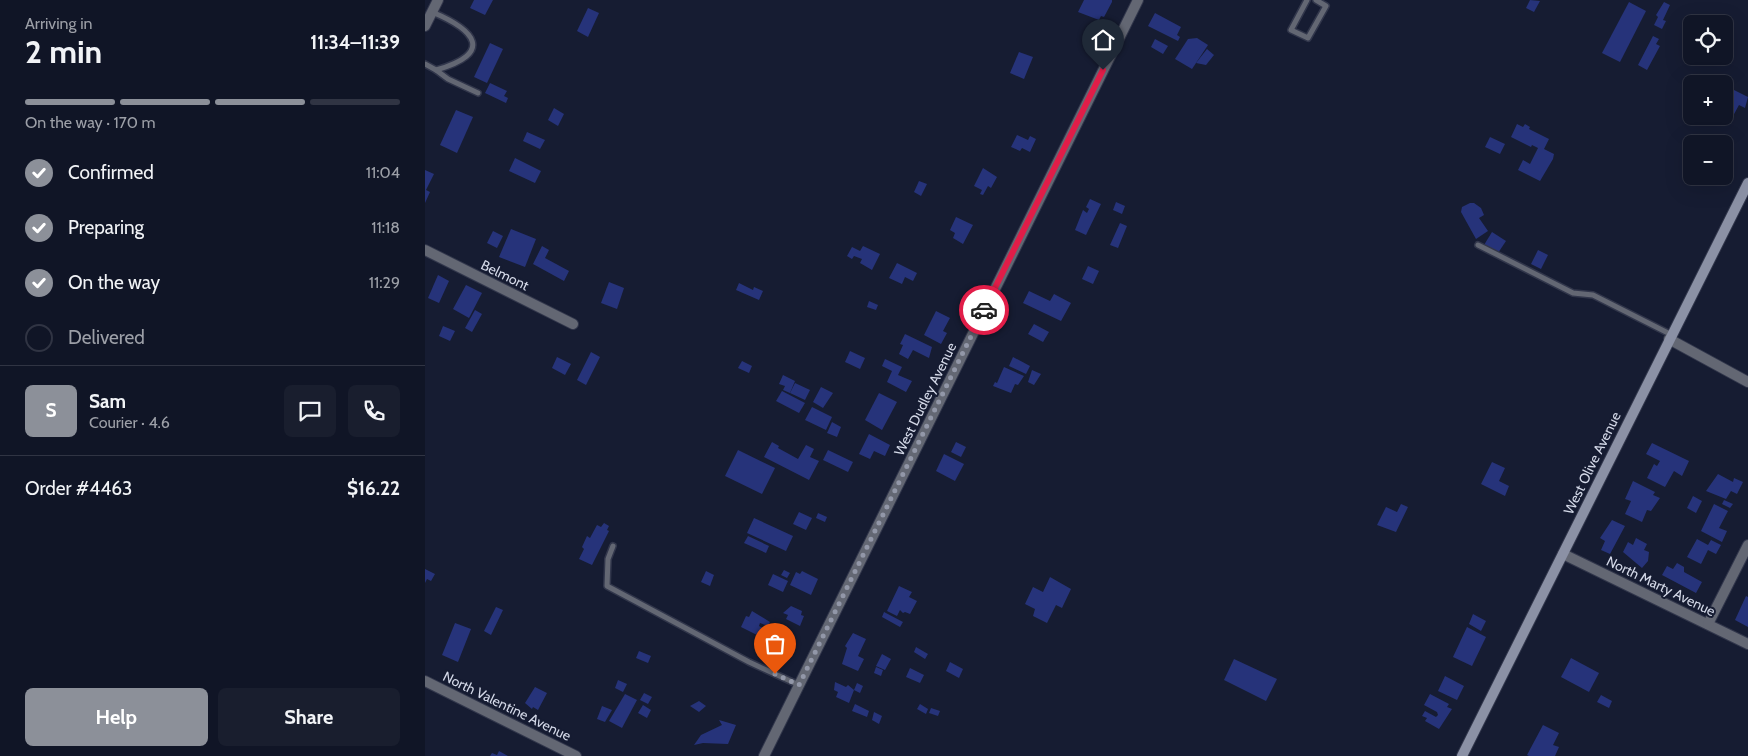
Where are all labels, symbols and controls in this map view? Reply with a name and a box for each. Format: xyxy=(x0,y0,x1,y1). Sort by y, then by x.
text: Arriving in xyxy=(25,14,92,33)
map controls xyxy=(1683,15,1733,185)
button: locate xyxy=(1683,15,1733,65)
pin xyxy=(1082,19,1124,70)
icon: home xyxy=(1089,26,1117,54)
text: 11:34–11:39 xyxy=(310,31,400,54)
text: 2 min xyxy=(25,32,102,71)
button: + xyxy=(1683,75,1733,125)
text: On the way · 170 m xyxy=(25,113,156,132)
button: − xyxy=(1683,135,1733,185)
icon: check xyxy=(25,159,53,187)
text: Confirmed xyxy=(68,161,154,184)
text: 11:04 xyxy=(366,163,400,182)
icon: check xyxy=(25,214,53,242)
text: Preparing xyxy=(68,216,144,239)
text: 11:18 xyxy=(371,218,400,237)
street label: Belmont xyxy=(478,256,532,294)
icon: check xyxy=(25,269,53,297)
text: On the way xyxy=(68,271,160,294)
text: 11:29 xyxy=(369,273,400,292)
courier xyxy=(959,285,1009,335)
icon: car xyxy=(970,296,998,324)
text: Delivered xyxy=(68,326,145,349)
street label: West Dudley Avenue xyxy=(890,339,960,459)
button: chat xyxy=(284,385,336,437)
button: phone xyxy=(348,385,400,437)
text: Sam xyxy=(89,390,126,413)
text: S xyxy=(45,399,57,422)
street label: West Olive Avenue xyxy=(1559,409,1625,517)
text: Courier · 4.6 xyxy=(89,413,170,432)
text: Order #4463 xyxy=(25,477,132,500)
text: $16.22 xyxy=(347,477,400,500)
street label: North Marty Avenue xyxy=(1604,552,1718,620)
pin xyxy=(754,623,796,674)
icon: bag xyxy=(761,630,789,658)
street label: North Valentine Avenue xyxy=(440,667,574,745)
button: Help xyxy=(25,688,208,746)
button: Share xyxy=(218,688,400,746)

